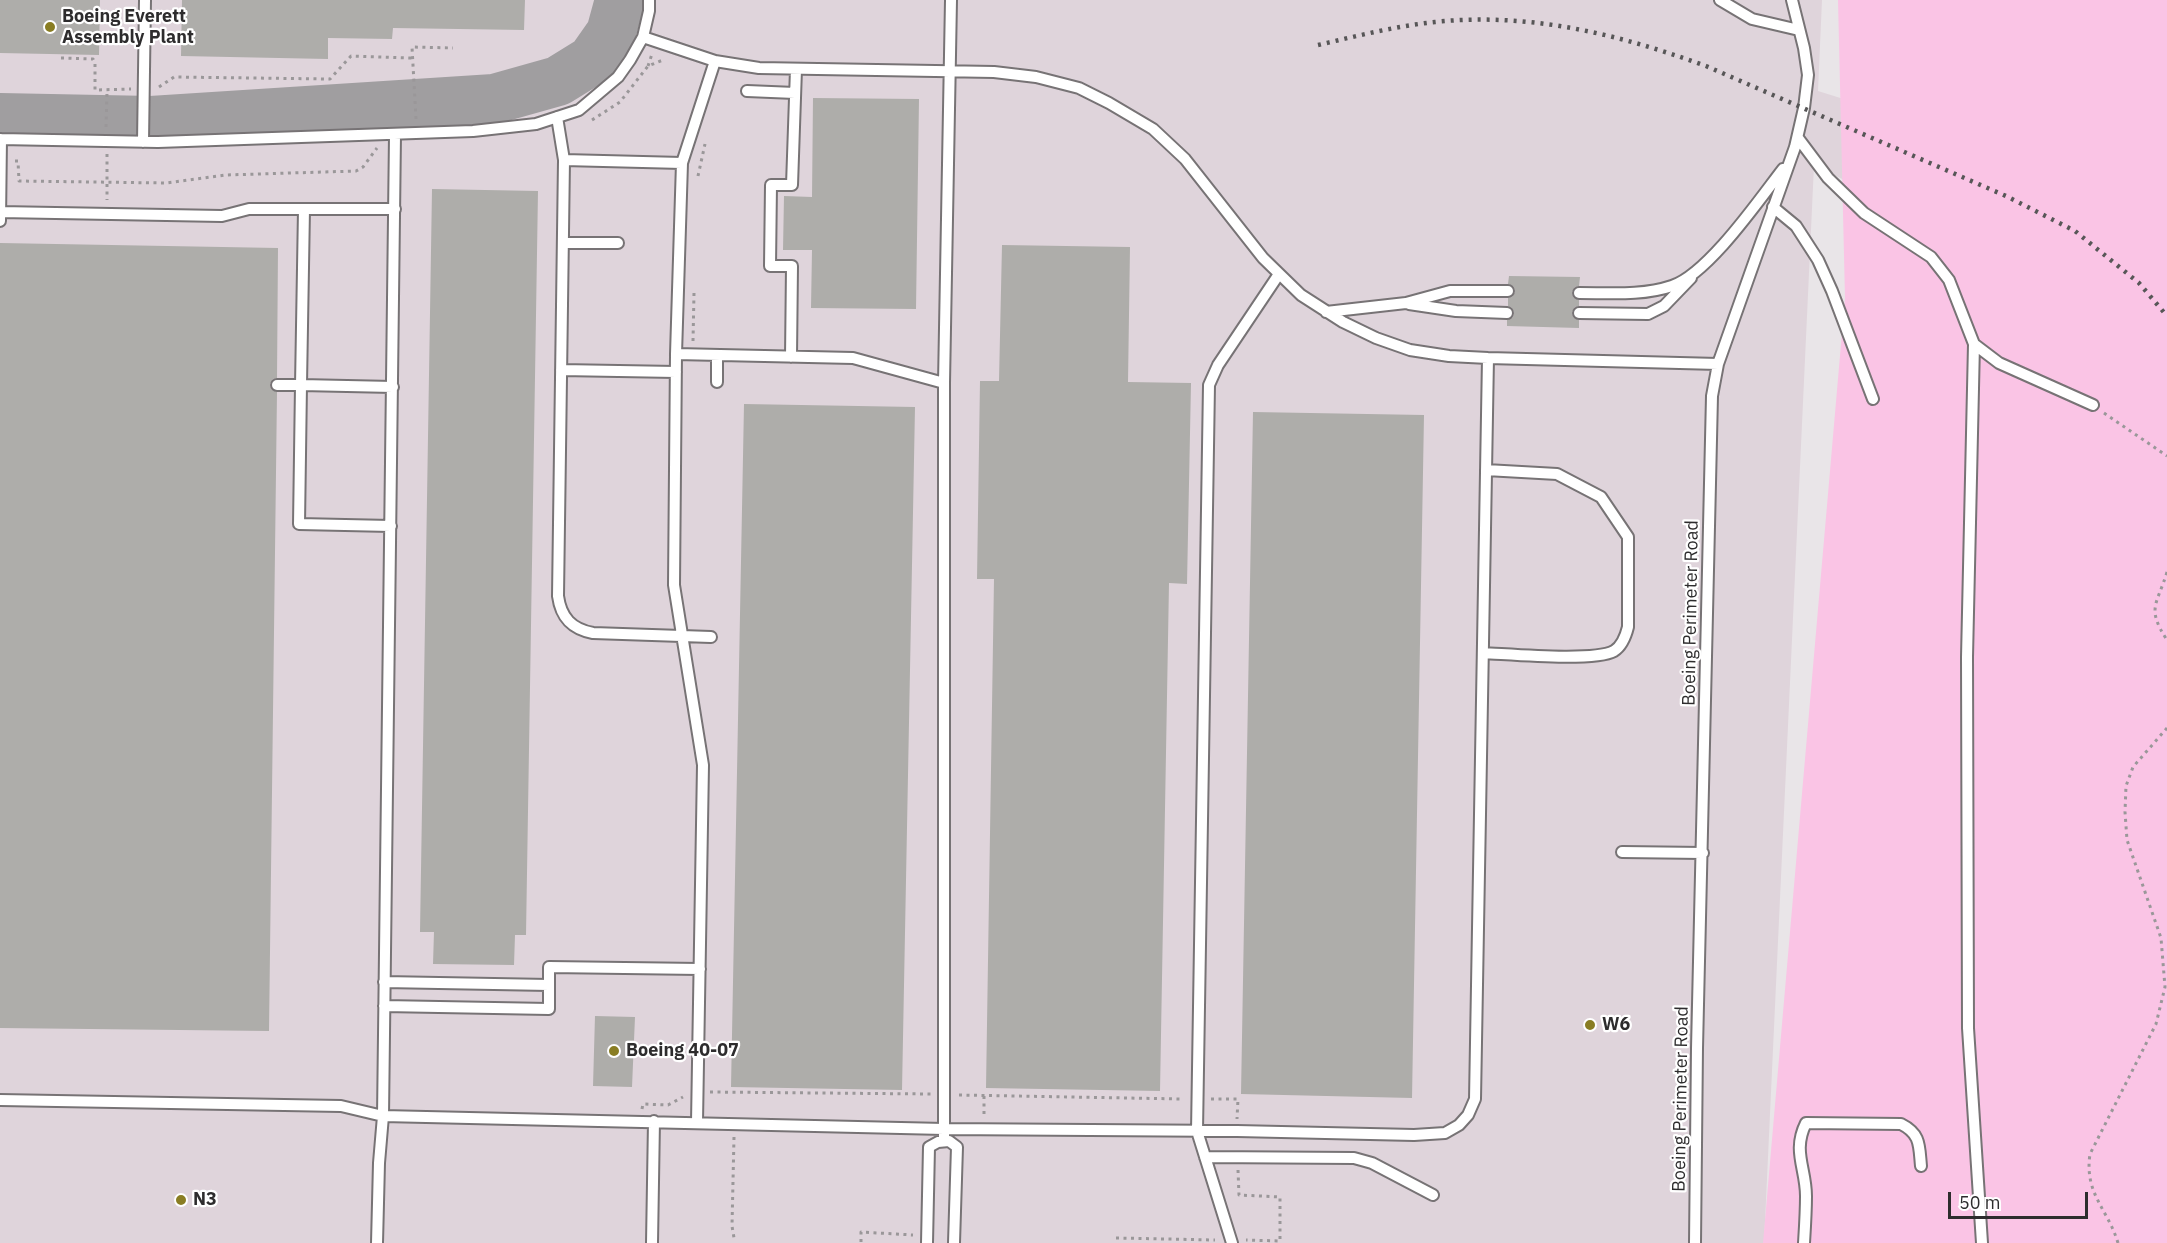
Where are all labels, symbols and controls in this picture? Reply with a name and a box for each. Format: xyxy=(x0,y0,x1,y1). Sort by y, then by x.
place label: Boeing Everett Assembly Plant xyxy=(62,6,194,48)
marker: Boeing Everett Assembly Plant xyxy=(43,20,57,34)
street label: Boeing Perimeter Road xyxy=(1679,520,1703,706)
street label: Boeing Perimeter Road xyxy=(1669,1006,1693,1192)
place label: W6 xyxy=(1602,1014,1630,1036)
marker: W6 xyxy=(1583,1018,1597,1032)
place label: Boeing 40-07 xyxy=(626,1040,739,1062)
marker: Boeing 40-07 xyxy=(607,1044,621,1058)
scale bar xyxy=(1951,1180,2090,1218)
place label: N3 xyxy=(193,1189,217,1211)
text: 50 m xyxy=(1959,1191,2001,1214)
marker: N3 xyxy=(174,1193,188,1207)

